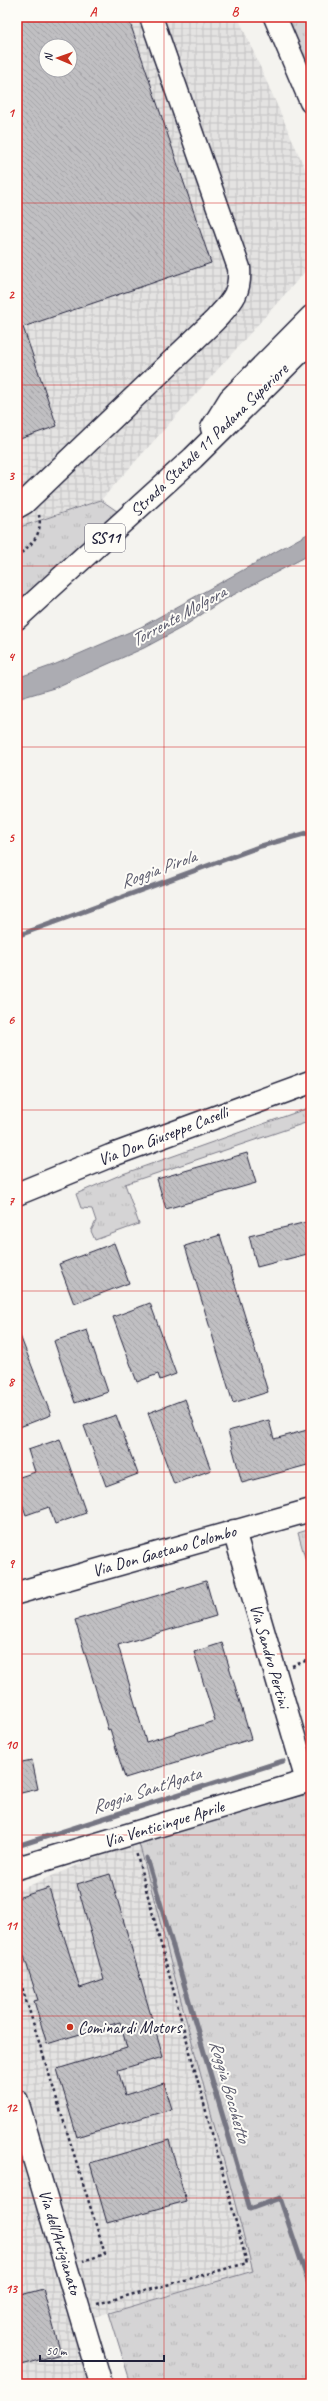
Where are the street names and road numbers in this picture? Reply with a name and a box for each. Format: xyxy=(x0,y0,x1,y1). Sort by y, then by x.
street label: Strada Statale 11 Padana Superiore xyxy=(126,358,293,521)
road number: SS11 xyxy=(85,524,125,552)
street label: Via Don Giuseppe Caselli xyxy=(95,1101,232,1170)
street label: Via Don Gaetano Colombo xyxy=(90,1520,239,1582)
street label: Via Sandro Pertini xyxy=(245,1601,295,1712)
street label: Via Venticinque Aprile xyxy=(101,1795,228,1852)
street label: Via dell'Artigianato xyxy=(34,2187,86,2299)

